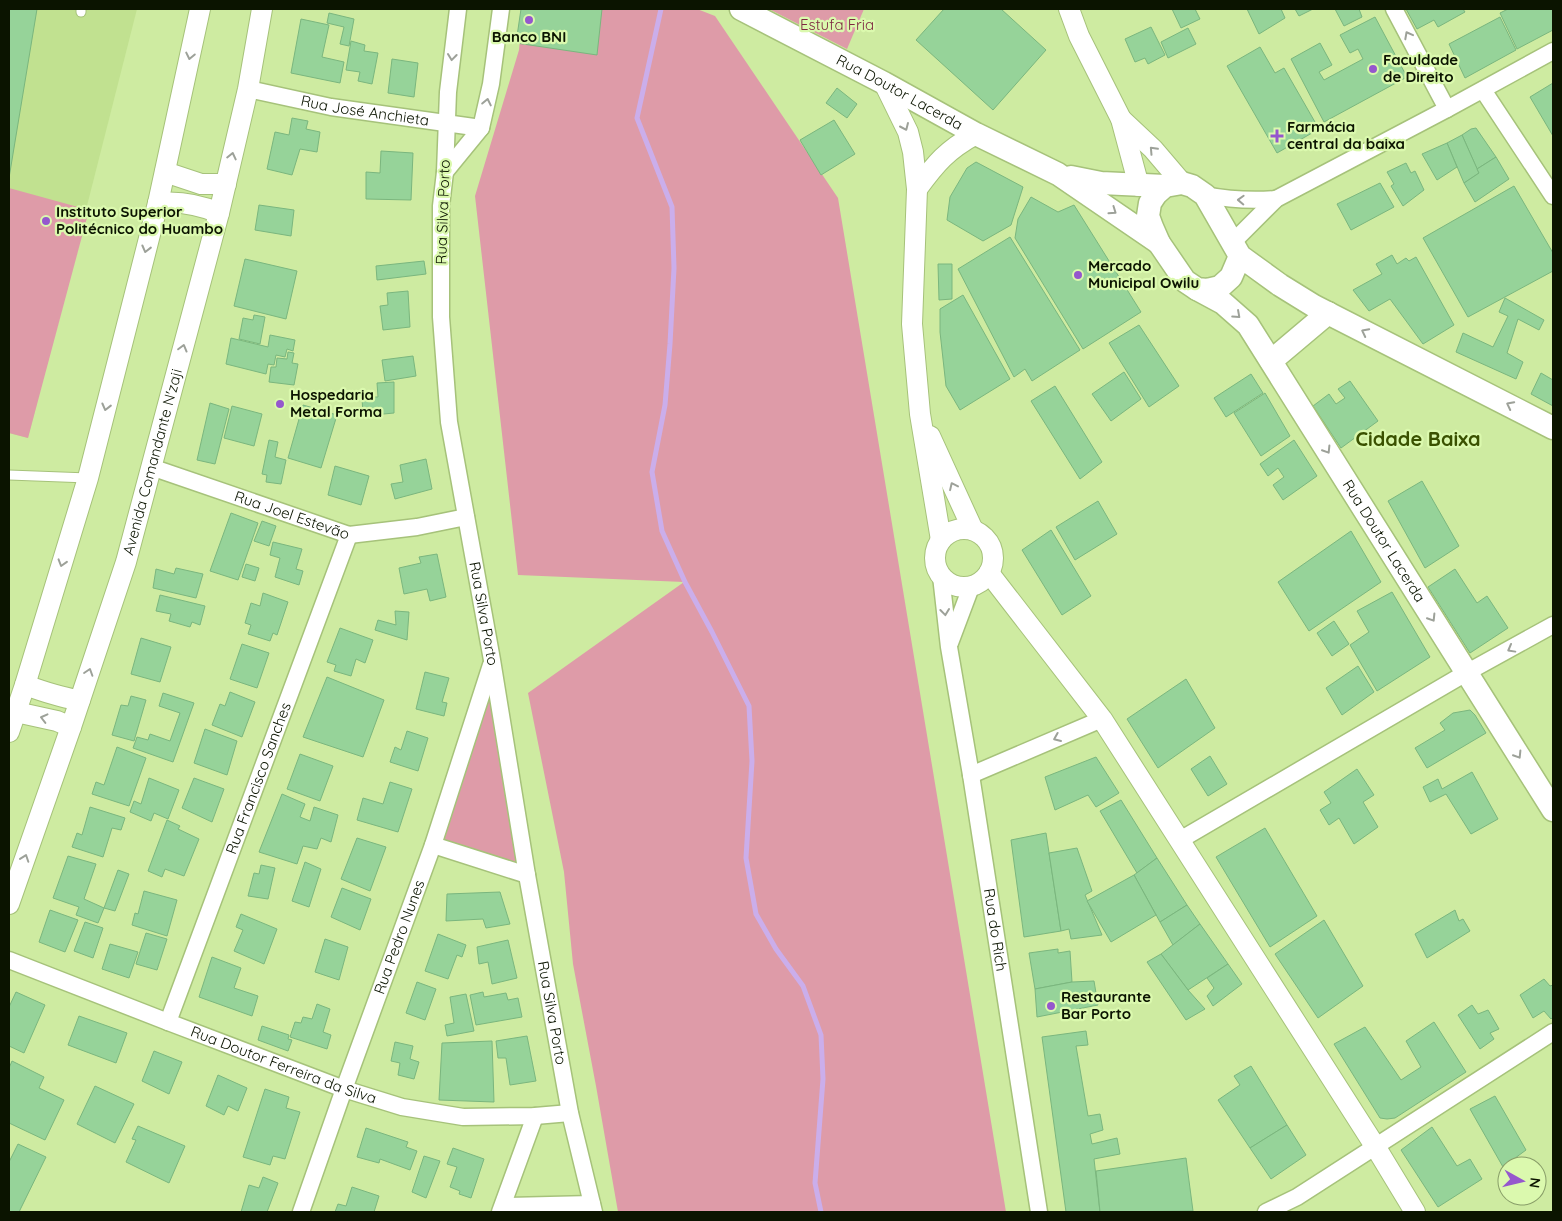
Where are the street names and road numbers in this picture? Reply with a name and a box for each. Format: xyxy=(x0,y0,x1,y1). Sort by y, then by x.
street label: Rua Doutor Lacerda xyxy=(833,50,966,134)
street label: Rua José Anchieta xyxy=(299,91,430,130)
street label: Rua Silva Porto xyxy=(431,159,454,265)
street label: Avenida Comandante N'zaji xyxy=(118,367,186,557)
street label: Rua Doutor Lacerda xyxy=(1339,476,1430,606)
street label: Rua Joel Estevão xyxy=(232,486,352,543)
street label: Rua Silva Porto xyxy=(465,560,503,667)
street label: Rua Francisco Sanches xyxy=(221,700,295,857)
street label: Rua Pedro Nunes xyxy=(369,877,428,997)
street label: Rua do Rich xyxy=(980,887,1011,972)
street label: Rua Silva Porto xyxy=(534,959,571,1066)
street label: Rua Doutor Ferreira da Silva xyxy=(188,1022,379,1107)

